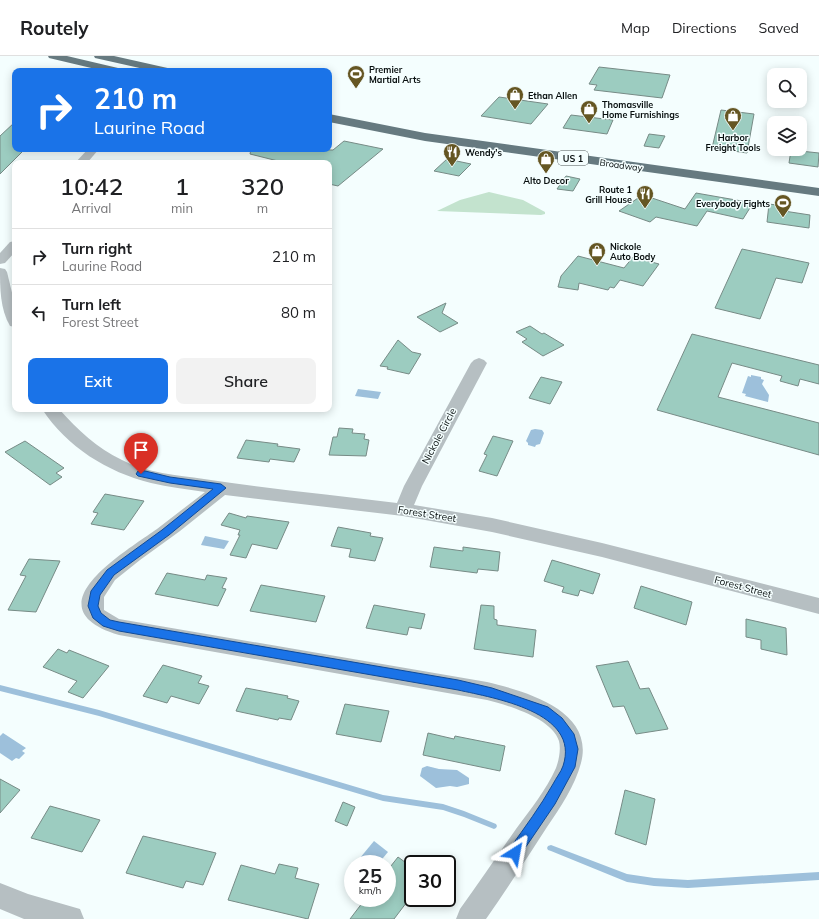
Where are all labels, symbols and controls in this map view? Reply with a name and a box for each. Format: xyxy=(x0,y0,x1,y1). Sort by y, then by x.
text: Routely xyxy=(20,16,88,40)
text: Map xyxy=(621,19,650,37)
text: Directions xyxy=(672,19,737,37)
text: Saved xyxy=(759,19,799,37)
sports icon: Premier Martial Arts xyxy=(346,64,366,89)
place label: Premier Martial Arts xyxy=(369,64,421,85)
map controls xyxy=(767,68,807,156)
button: search xyxy=(767,68,807,108)
text: 210 m xyxy=(94,81,177,116)
icon: right xyxy=(28,84,80,136)
shop icon: Ethan Allen xyxy=(505,85,525,110)
place label: Ethan Allen xyxy=(528,90,577,101)
shop icon: Thomasville Home Furnishings xyxy=(579,99,599,124)
place label: Thomasville Home Furnishings xyxy=(602,99,680,120)
shop icon: Harbor Freight Tools xyxy=(723,106,743,131)
text: Laurine Road xyxy=(94,116,205,139)
button: layers xyxy=(767,116,807,156)
place label: Harbor Freight Tools xyxy=(705,132,761,153)
restaurant icon: Wendy's xyxy=(442,142,462,167)
place label: Wendy's xyxy=(465,147,503,159)
shop icon: Alto Decor xyxy=(536,149,556,174)
road number: US 1 xyxy=(558,151,588,165)
street label: Broadway xyxy=(599,157,643,174)
text: 10:42 xyxy=(60,171,123,201)
text: 1 xyxy=(175,171,189,201)
text: 320 xyxy=(241,171,284,201)
place label: Alto Decor xyxy=(523,175,569,186)
place label: Route 1 Grill House xyxy=(585,184,632,205)
restaurant icon: Route 1 Grill House xyxy=(635,184,655,209)
sports icon: Everybody Fights xyxy=(773,193,793,218)
place label: Everybody Fights xyxy=(696,198,770,210)
text: Arrival xyxy=(72,200,111,216)
text: min xyxy=(171,200,193,216)
text: m xyxy=(257,200,268,216)
text: Turn right xyxy=(62,239,132,258)
shop icon: Nickole Auto Body xyxy=(587,241,607,266)
place label: Nickole Auto Body xyxy=(610,241,655,263)
icon: right xyxy=(28,246,50,268)
text: 210 m xyxy=(272,247,316,266)
text: Laurine Road xyxy=(62,258,142,274)
text: Turn left xyxy=(62,295,121,314)
icon: left xyxy=(28,302,50,324)
text: 80 m xyxy=(281,303,316,322)
text: Forest Street xyxy=(62,314,138,330)
button: Exit xyxy=(28,358,168,404)
button: Share xyxy=(176,358,316,404)
street label: Nickole Circle xyxy=(419,406,459,466)
pin xyxy=(124,433,158,474)
icon: arrive xyxy=(130,439,152,461)
street label: Forest Street xyxy=(397,503,458,525)
street label: Forest Street xyxy=(713,573,774,601)
position arrow xyxy=(494,832,536,874)
speed limit sign: 30 xyxy=(404,855,456,907)
text: 25 xyxy=(358,863,382,888)
text: km/h xyxy=(359,884,381,897)

